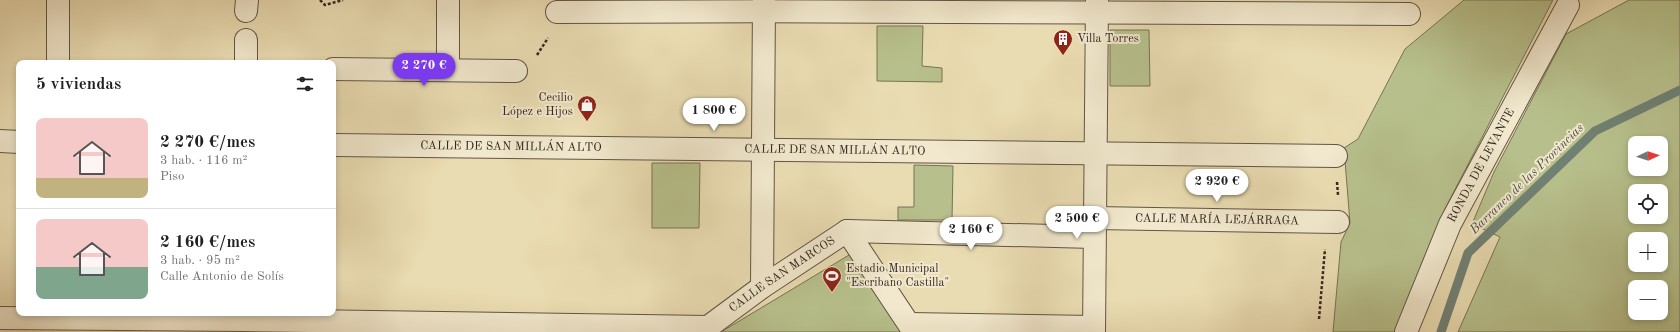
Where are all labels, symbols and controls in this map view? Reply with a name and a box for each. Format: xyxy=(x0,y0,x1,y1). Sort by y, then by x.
building icon: Villa Torres xyxy=(1052,28,1074,56)
place label: Villa Torres xyxy=(1077,33,1139,45)
pin: 2 270 € xyxy=(387,53,461,87)
text: 2 270 € xyxy=(402,59,446,72)
icon: filters xyxy=(294,73,316,95)
text: 5 viviendas xyxy=(36,76,121,93)
place label: Cecilio López e Hijos xyxy=(502,92,573,118)
shop icon: Cecilio López e Hijos xyxy=(576,94,598,122)
pin: 1 800 € xyxy=(677,98,751,132)
text: 1 800 € xyxy=(692,104,736,117)
street label: RONDA DE LEVANTE xyxy=(1446,107,1517,225)
water label: Barranco de las Provincias xyxy=(1467,121,1587,237)
icon: home xyxy=(68,134,116,182)
text: 2 270 €/mes xyxy=(160,134,255,151)
north arrow xyxy=(1628,136,1668,176)
map controls xyxy=(1628,136,1668,320)
street label: CALLE DE SAN MILLÁN ALTO xyxy=(420,138,602,154)
street label: CALLE DE SAN MILLÁN ALTO xyxy=(744,142,926,157)
text: 3 hab. · 116 m² xyxy=(160,154,247,167)
pin: 2 920 € xyxy=(1180,169,1254,203)
text: Piso xyxy=(160,170,184,183)
text: 2 920 € xyxy=(1195,175,1239,188)
button: locate xyxy=(1628,184,1668,224)
pin: 2 500 € xyxy=(1040,206,1114,240)
street label: CALLE MARÍA LEJÁRRAGA xyxy=(1135,211,1299,227)
text: 2 500 € xyxy=(1055,212,1099,225)
pin: 2 160 € xyxy=(934,217,1008,251)
text: 2 160 € xyxy=(949,223,993,236)
button: + xyxy=(1628,232,1668,272)
text: 2 160 €/mes xyxy=(160,234,255,251)
icon: home xyxy=(68,235,116,283)
street label: CALLE SAN MARCOS xyxy=(727,235,837,315)
text: 3 hab. · 95 m² xyxy=(160,254,240,267)
place label: Estadio Municipal "Escribano Castilla" xyxy=(846,263,949,289)
sports icon: Estadio Municipal "Escribano Castilla" xyxy=(821,265,843,293)
text: Calle Antonio de Solís xyxy=(160,270,284,283)
button: − xyxy=(1628,280,1668,320)

